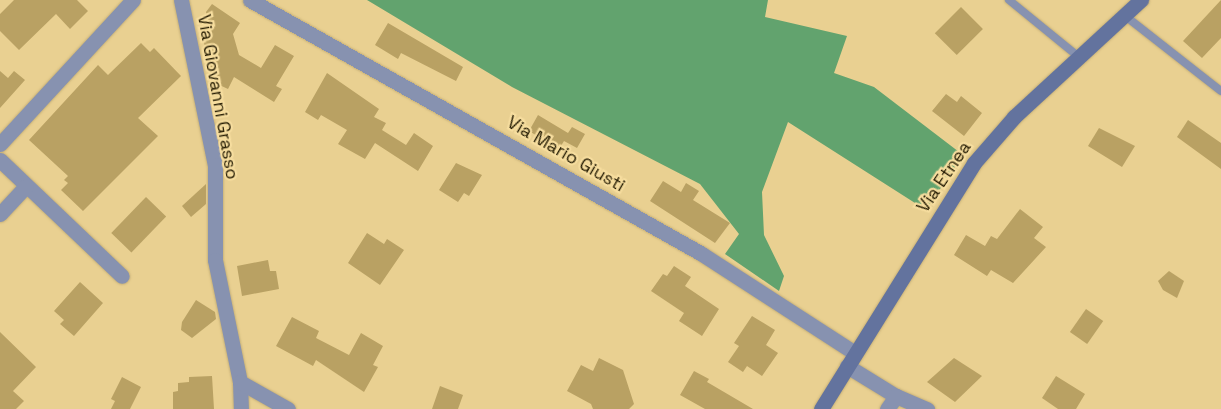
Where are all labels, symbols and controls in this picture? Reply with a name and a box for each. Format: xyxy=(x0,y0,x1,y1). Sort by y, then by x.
street label: Via Giovanni Grasso xyxy=(193,13,243,181)
street label: Via Mario Giusti xyxy=(503,111,629,197)
street label: Via Etnea xyxy=(912,137,976,217)

